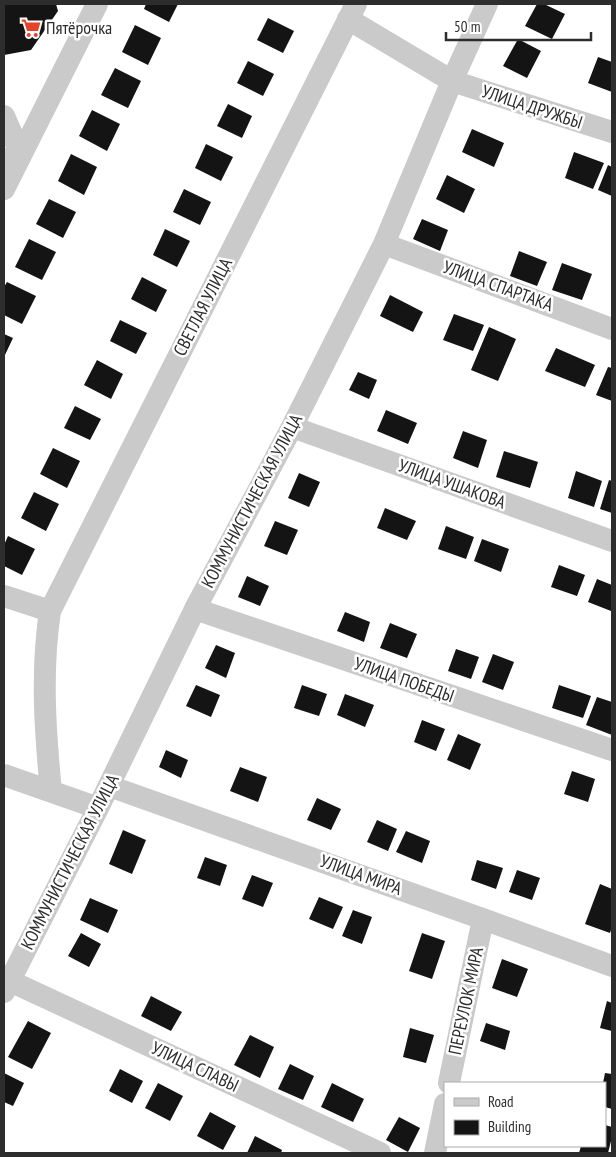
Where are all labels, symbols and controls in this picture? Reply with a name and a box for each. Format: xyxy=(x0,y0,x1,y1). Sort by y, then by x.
scale bar xyxy=(446,10,591,42)
place label: Пятёрочка xyxy=(46,16,112,39)
supermarket icon: Пятёрочка xyxy=(20,17,42,39)
text: 50 m xyxy=(454,17,480,36)
street label: УЛИЦА ДРУЖБЫ xyxy=(479,79,585,134)
street label: СВЕТЛАЯ УЛИЦА xyxy=(168,254,237,360)
street label: УЛИЦА СПАРТАКА xyxy=(440,255,557,316)
street label: КОММУНИСТИЧЕСКАЯ УЛИЦА xyxy=(196,410,307,592)
street label: УЛИЦА УШАКОВА xyxy=(395,453,509,514)
street label: УЛИЦА ПОБЕДЫ xyxy=(351,652,457,707)
street label: КОММУНИСТИЧЕСКАЯ УЛИЦА xyxy=(15,770,124,953)
street label: УЛИЦА МИРА xyxy=(317,849,406,900)
street label: ПЕРЕУЛОК МИРА xyxy=(443,944,488,1057)
street label: УЛИЦА СЛАВЫ xyxy=(148,1036,243,1097)
legend xyxy=(444,1082,606,1147)
text: Road xyxy=(488,1092,514,1111)
text: Building xyxy=(488,1117,531,1136)

